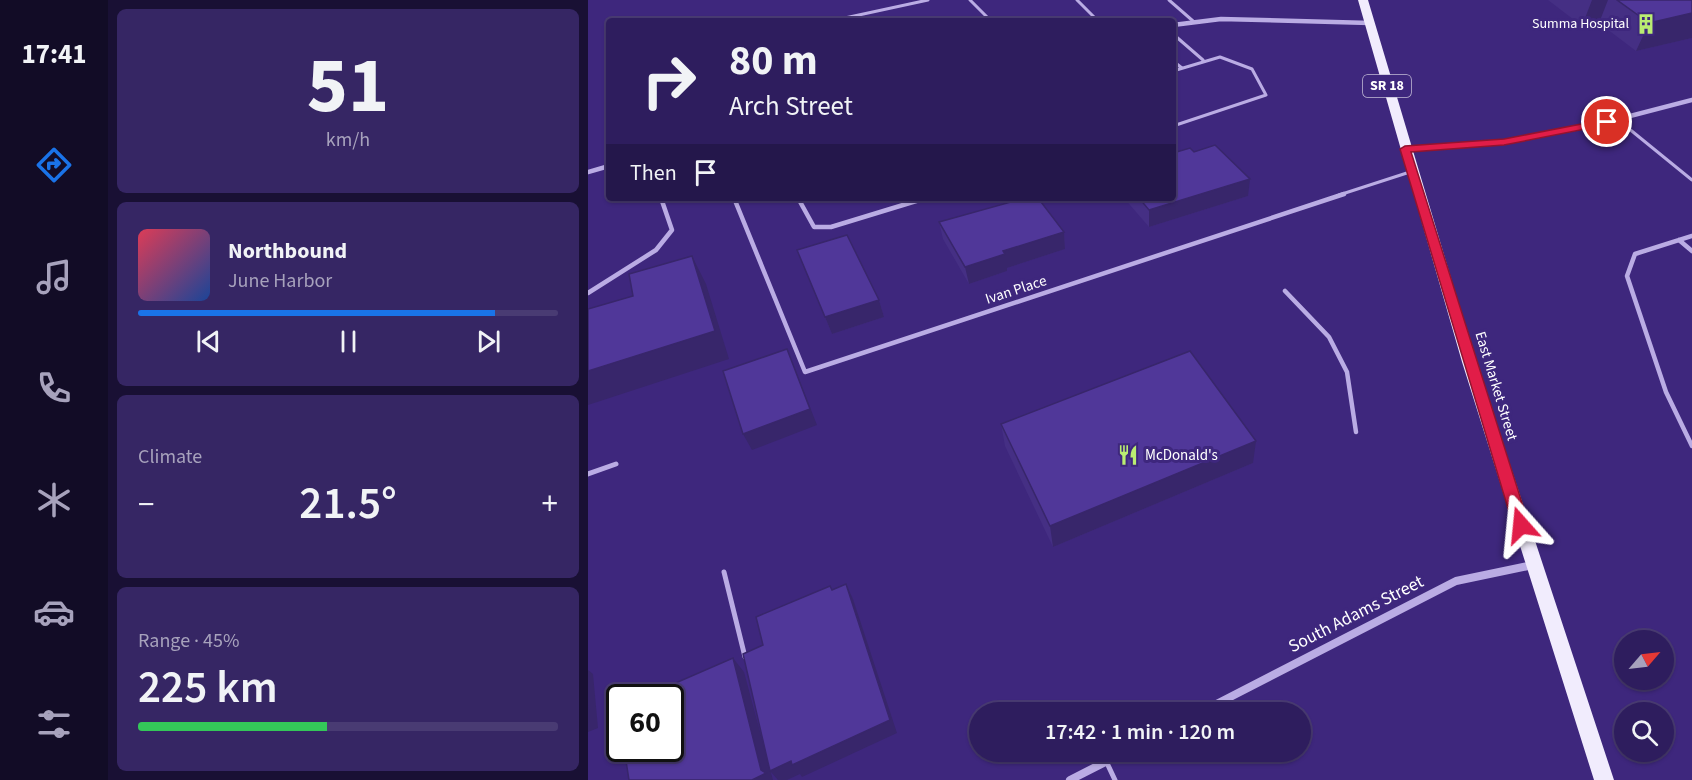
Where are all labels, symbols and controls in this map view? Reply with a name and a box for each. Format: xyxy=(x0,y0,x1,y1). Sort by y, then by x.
building icon: Summa Hospital xyxy=(1634,12,1658,36)
place label: Summa Hospital xyxy=(1532,14,1629,34)
text: 51 xyxy=(307,31,389,142)
text: 80 m xyxy=(729,31,818,91)
text: 17:41 xyxy=(21,35,87,74)
icon: right xyxy=(630,42,708,120)
road number: SR 18 xyxy=(1363,75,1411,97)
text: Arch Street xyxy=(729,87,853,126)
pin xyxy=(1581,96,1632,147)
icon: arrive xyxy=(1590,105,1623,138)
text: km/h xyxy=(326,126,370,154)
icon: directions xyxy=(33,144,75,186)
icon: arrive xyxy=(689,156,722,189)
text: Then xyxy=(630,157,677,189)
text: Northbound xyxy=(228,235,347,267)
icon: music xyxy=(33,256,75,298)
text: June Harbor xyxy=(228,267,332,295)
street label: Ivan Place xyxy=(983,270,1049,310)
icon: previous xyxy=(192,325,225,358)
icon: pause xyxy=(332,325,365,358)
icon: next xyxy=(472,325,505,358)
street label: East Market Street xyxy=(1469,329,1523,443)
icon: phone xyxy=(33,367,75,409)
text: Climate xyxy=(138,443,202,471)
restaurant icon: McDonald's xyxy=(1116,443,1140,467)
place label: McDonald's xyxy=(1145,445,1218,466)
text: 21.5° xyxy=(299,472,397,536)
icon: climate xyxy=(33,479,75,521)
text: − xyxy=(138,481,154,528)
text: + xyxy=(542,481,558,528)
position arrow xyxy=(1489,493,1553,557)
street label: South Adams Street xyxy=(1284,569,1428,659)
icon: car xyxy=(33,591,75,633)
text: Range · 45% xyxy=(138,627,239,655)
north arrow xyxy=(1614,630,1674,690)
map controls xyxy=(1614,630,1674,762)
text: 225 km xyxy=(138,656,278,720)
speed limit sign: 60 xyxy=(606,684,684,762)
button: search xyxy=(1614,702,1674,762)
icon: filters xyxy=(33,703,75,745)
text: 17:42 · 1 min · 120 m xyxy=(1045,716,1235,748)

